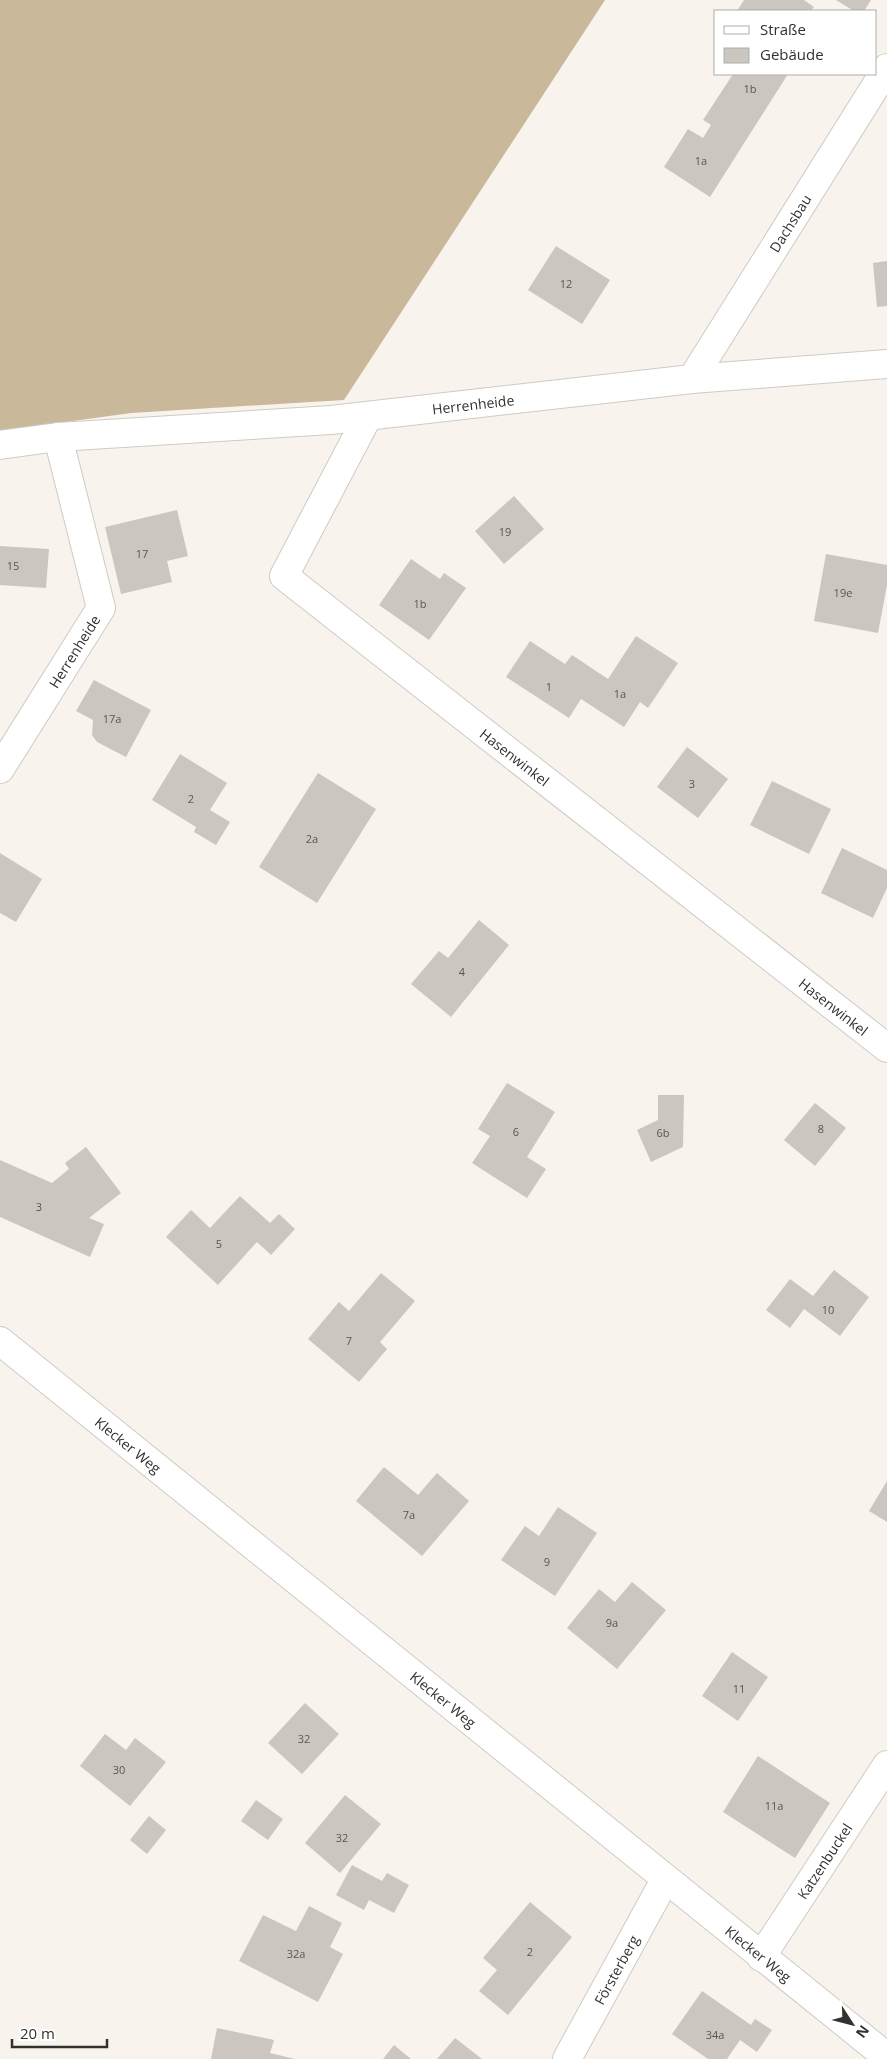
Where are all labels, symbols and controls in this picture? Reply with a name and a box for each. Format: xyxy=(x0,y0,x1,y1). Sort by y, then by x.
legend xyxy=(714,10,877,75)
text: Straße xyxy=(760,19,806,39)
text: Gebäude xyxy=(760,44,824,64)
house number: 1b xyxy=(743,81,757,96)
house number: 1a xyxy=(695,153,707,168)
street label: Dachsbau xyxy=(764,191,815,256)
house number: 12 xyxy=(560,276,572,291)
street label: Herrenheide xyxy=(431,390,515,418)
house number: 19 xyxy=(499,524,511,539)
house number: 17 xyxy=(136,546,148,561)
house number: 15 xyxy=(7,558,19,573)
house number: 19e xyxy=(834,585,852,600)
house number: 1b xyxy=(413,596,427,611)
street label: Herrenheide xyxy=(44,611,104,691)
house number: 1 xyxy=(546,679,552,694)
house number: 1a xyxy=(614,686,626,701)
house number: 17a xyxy=(103,711,121,726)
street label: Hasenwinkel xyxy=(476,724,553,790)
house number: 3 xyxy=(689,776,695,791)
house number: 2 xyxy=(188,791,194,806)
house number: 2a xyxy=(306,831,318,846)
house number: 4 xyxy=(459,964,466,979)
street label: Hasenwinkel xyxy=(795,973,872,1039)
house number: 8 xyxy=(818,1121,824,1136)
house number: 6 xyxy=(513,1124,519,1139)
house number: 6b xyxy=(656,1125,670,1140)
house number: 3 xyxy=(36,1199,42,1214)
house number: 5 xyxy=(216,1236,222,1251)
house number: 10 xyxy=(822,1302,834,1317)
house number: 7 xyxy=(346,1333,352,1348)
street label: Klecker Weg xyxy=(91,1412,166,1477)
house number: 7a xyxy=(403,1507,415,1522)
house number: 9 xyxy=(544,1554,550,1569)
house number: 9a xyxy=(606,1615,618,1630)
street label: Klecker Weg xyxy=(407,1667,481,1732)
house number: 11 xyxy=(733,1681,745,1696)
house number: 32 xyxy=(298,1731,310,1746)
house number: 30 xyxy=(113,1762,125,1777)
house number: 11a xyxy=(765,1798,783,1813)
street label: Katzenbuckel xyxy=(792,1819,856,1902)
house number: 32 xyxy=(336,1830,348,1845)
street label: Klecker Weg xyxy=(722,1921,796,1986)
street label: Försterberg xyxy=(589,1931,643,2008)
house number: 2 xyxy=(527,1944,533,1959)
house number: 32a xyxy=(287,1946,305,1961)
north arrow xyxy=(827,1999,877,2049)
scale bar xyxy=(12,2016,108,2048)
text: N xyxy=(852,2022,874,2042)
text: 20 m xyxy=(20,2023,55,2043)
house number: 34a xyxy=(706,2027,724,2042)

